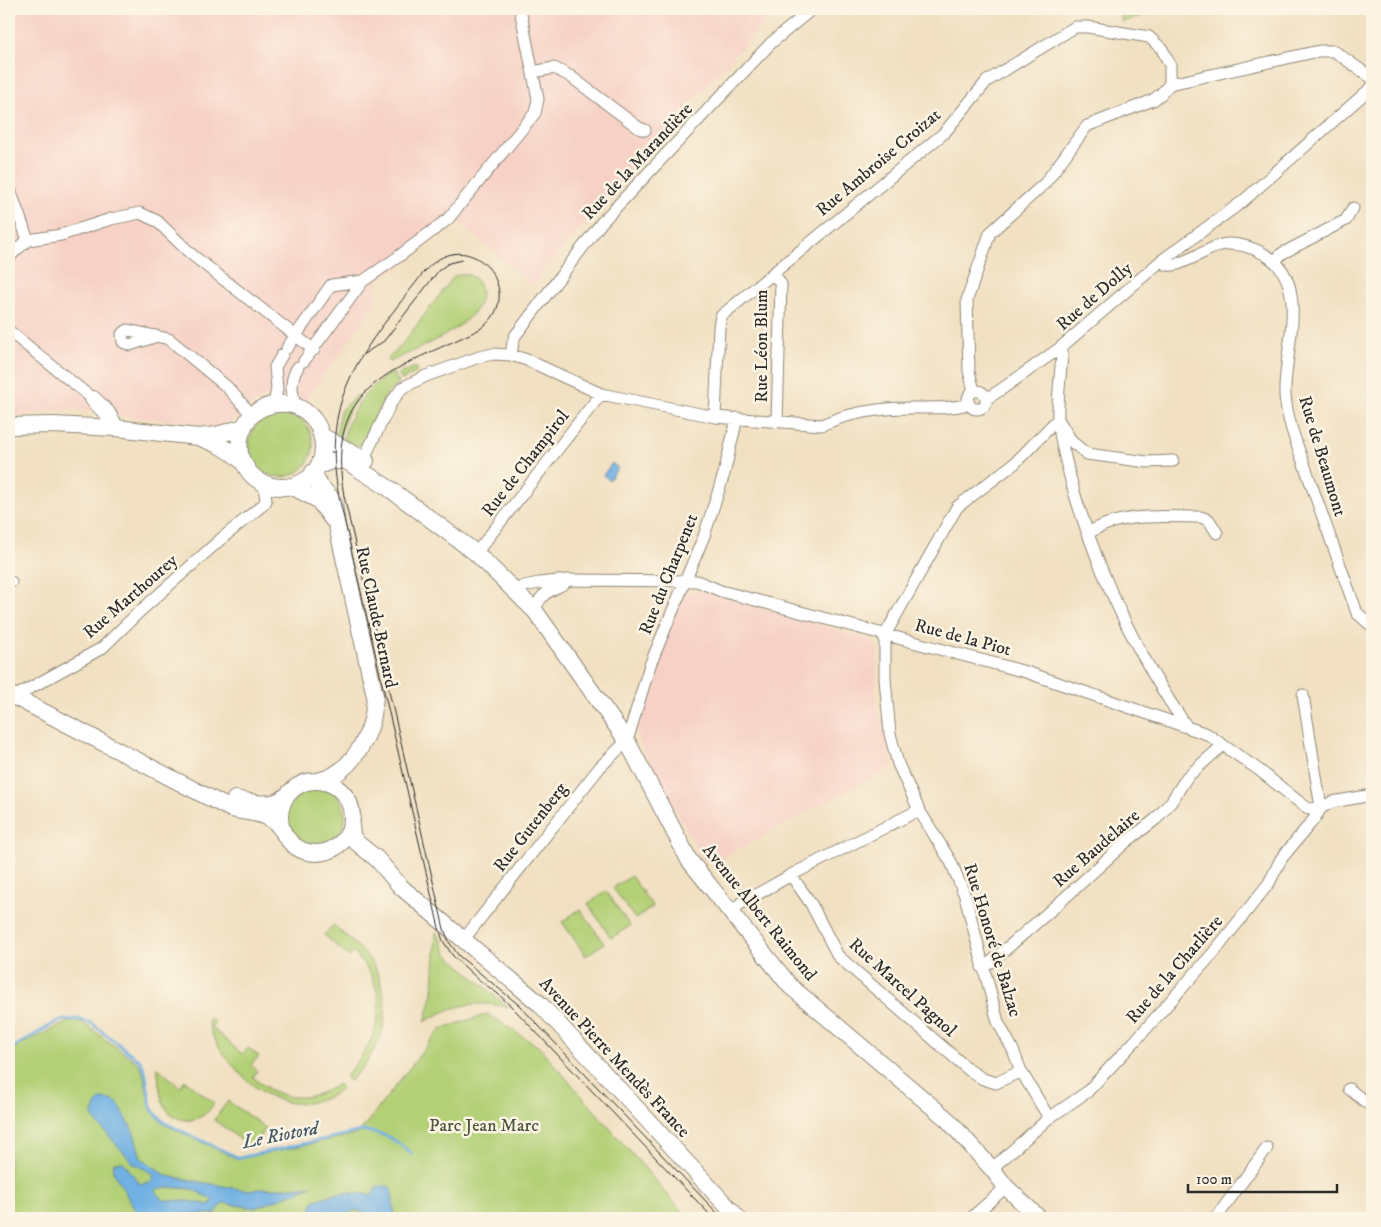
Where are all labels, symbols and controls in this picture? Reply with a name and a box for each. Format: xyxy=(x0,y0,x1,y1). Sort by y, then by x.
street label: Rue de la Marandière xyxy=(578,99,698,225)
street label: Rue Ambroise Croizat xyxy=(812,104,946,221)
street label: Rue de Dolly xyxy=(1052,257,1137,336)
street label: Rue Léon Blum xyxy=(751,289,773,403)
street label: Rue de Beaumont xyxy=(1293,393,1351,519)
street label: Rue de Champirol xyxy=(477,405,575,521)
street label: Rue du Charpenet xyxy=(635,511,703,638)
street label: Rue Claude Bernard xyxy=(350,544,402,690)
street label: Rue Marthourey xyxy=(79,549,183,644)
street label: Rue de la Piot xyxy=(912,615,1014,661)
street label: Rue Gutenberg xyxy=(489,778,573,877)
street label: Rue Baudelaire xyxy=(1049,805,1145,892)
street label: Avenue Albert Raimond xyxy=(697,840,821,985)
street label: Rue Honoré de Balzac xyxy=(958,861,1026,1020)
street label: Rue de la Charlière xyxy=(1122,911,1228,1028)
street label: Rue Marcel Pagnol xyxy=(844,934,961,1042)
street label: Avenue Pierre Mendès France xyxy=(534,973,694,1142)
park label: Parc Jean Marc xyxy=(429,1115,539,1137)
water label: Le Riotord xyxy=(239,1116,323,1154)
scale bar xyxy=(1188,1162,1337,1194)
text: 100 m xyxy=(1196,1170,1232,1189)

